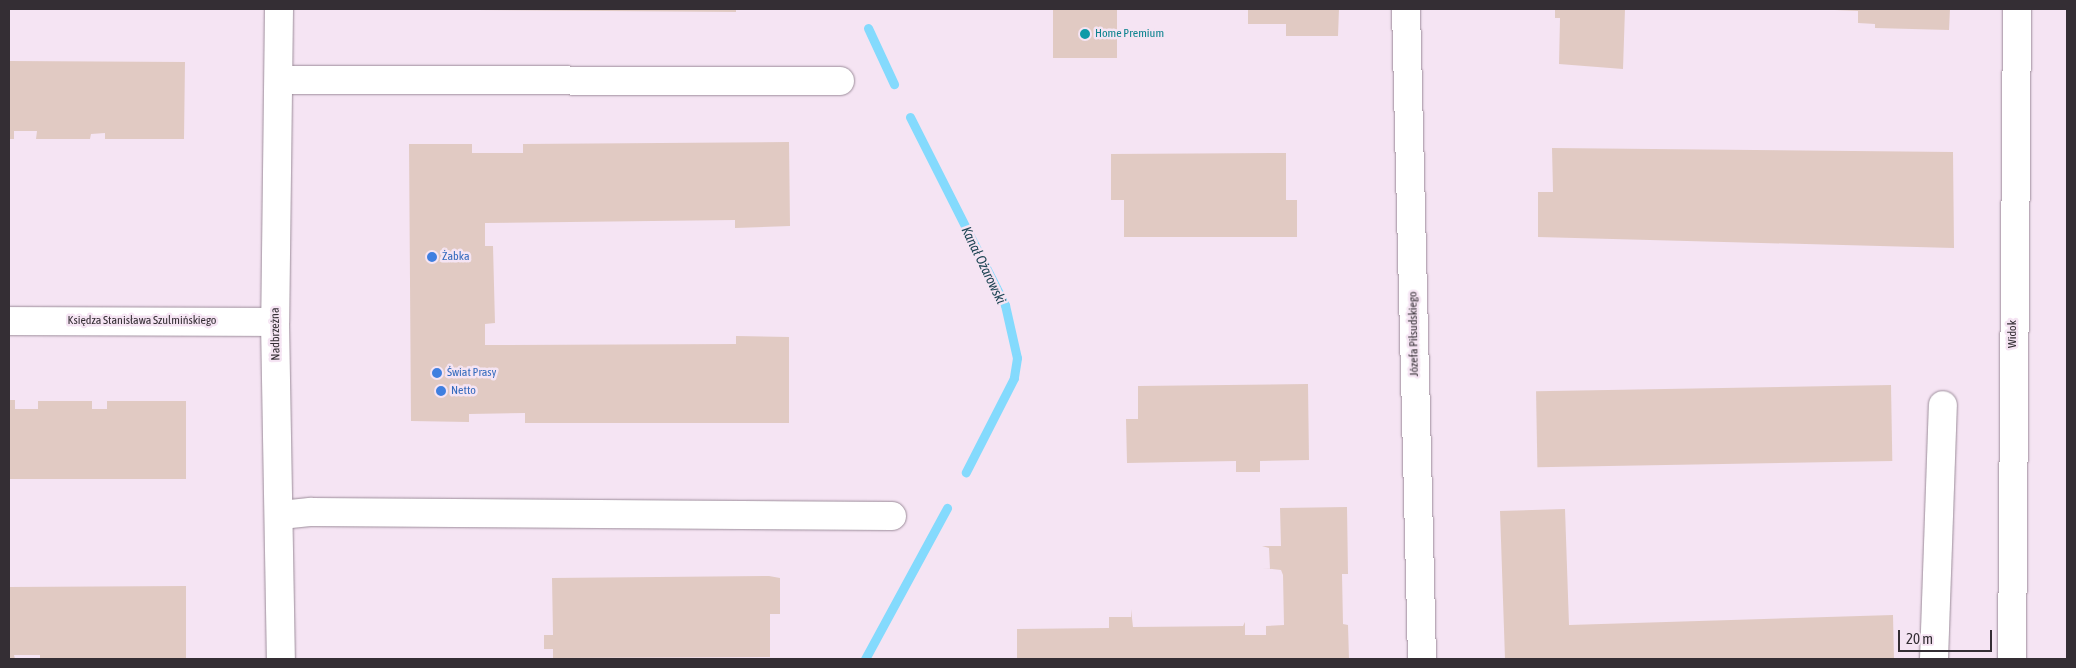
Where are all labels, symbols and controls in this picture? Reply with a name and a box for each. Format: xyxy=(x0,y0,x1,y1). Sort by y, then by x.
place label: Home Premium xyxy=(1095,27,1164,41)
marker: Home Premium xyxy=(1079,28,1091,40)
water label: Kanał Ożarowski xyxy=(958,224,1010,306)
place label: Żabka xyxy=(442,250,470,264)
marker: Żabka xyxy=(426,251,438,263)
street label: Józefa Piłsudskiego xyxy=(1406,291,1422,377)
street label: Nadbrzeżna xyxy=(268,307,284,361)
street label: Księdza Stanisława Szulmińskiego xyxy=(68,314,216,328)
street label: Widok xyxy=(2006,320,2020,348)
place label: Świat Prasy xyxy=(447,366,496,380)
marker: Świat Prasy xyxy=(431,367,443,379)
place label: Netto xyxy=(451,384,476,398)
marker: Netto xyxy=(435,385,447,397)
scale bar xyxy=(1901,620,1995,652)
text: 20 m xyxy=(1906,630,1933,647)

